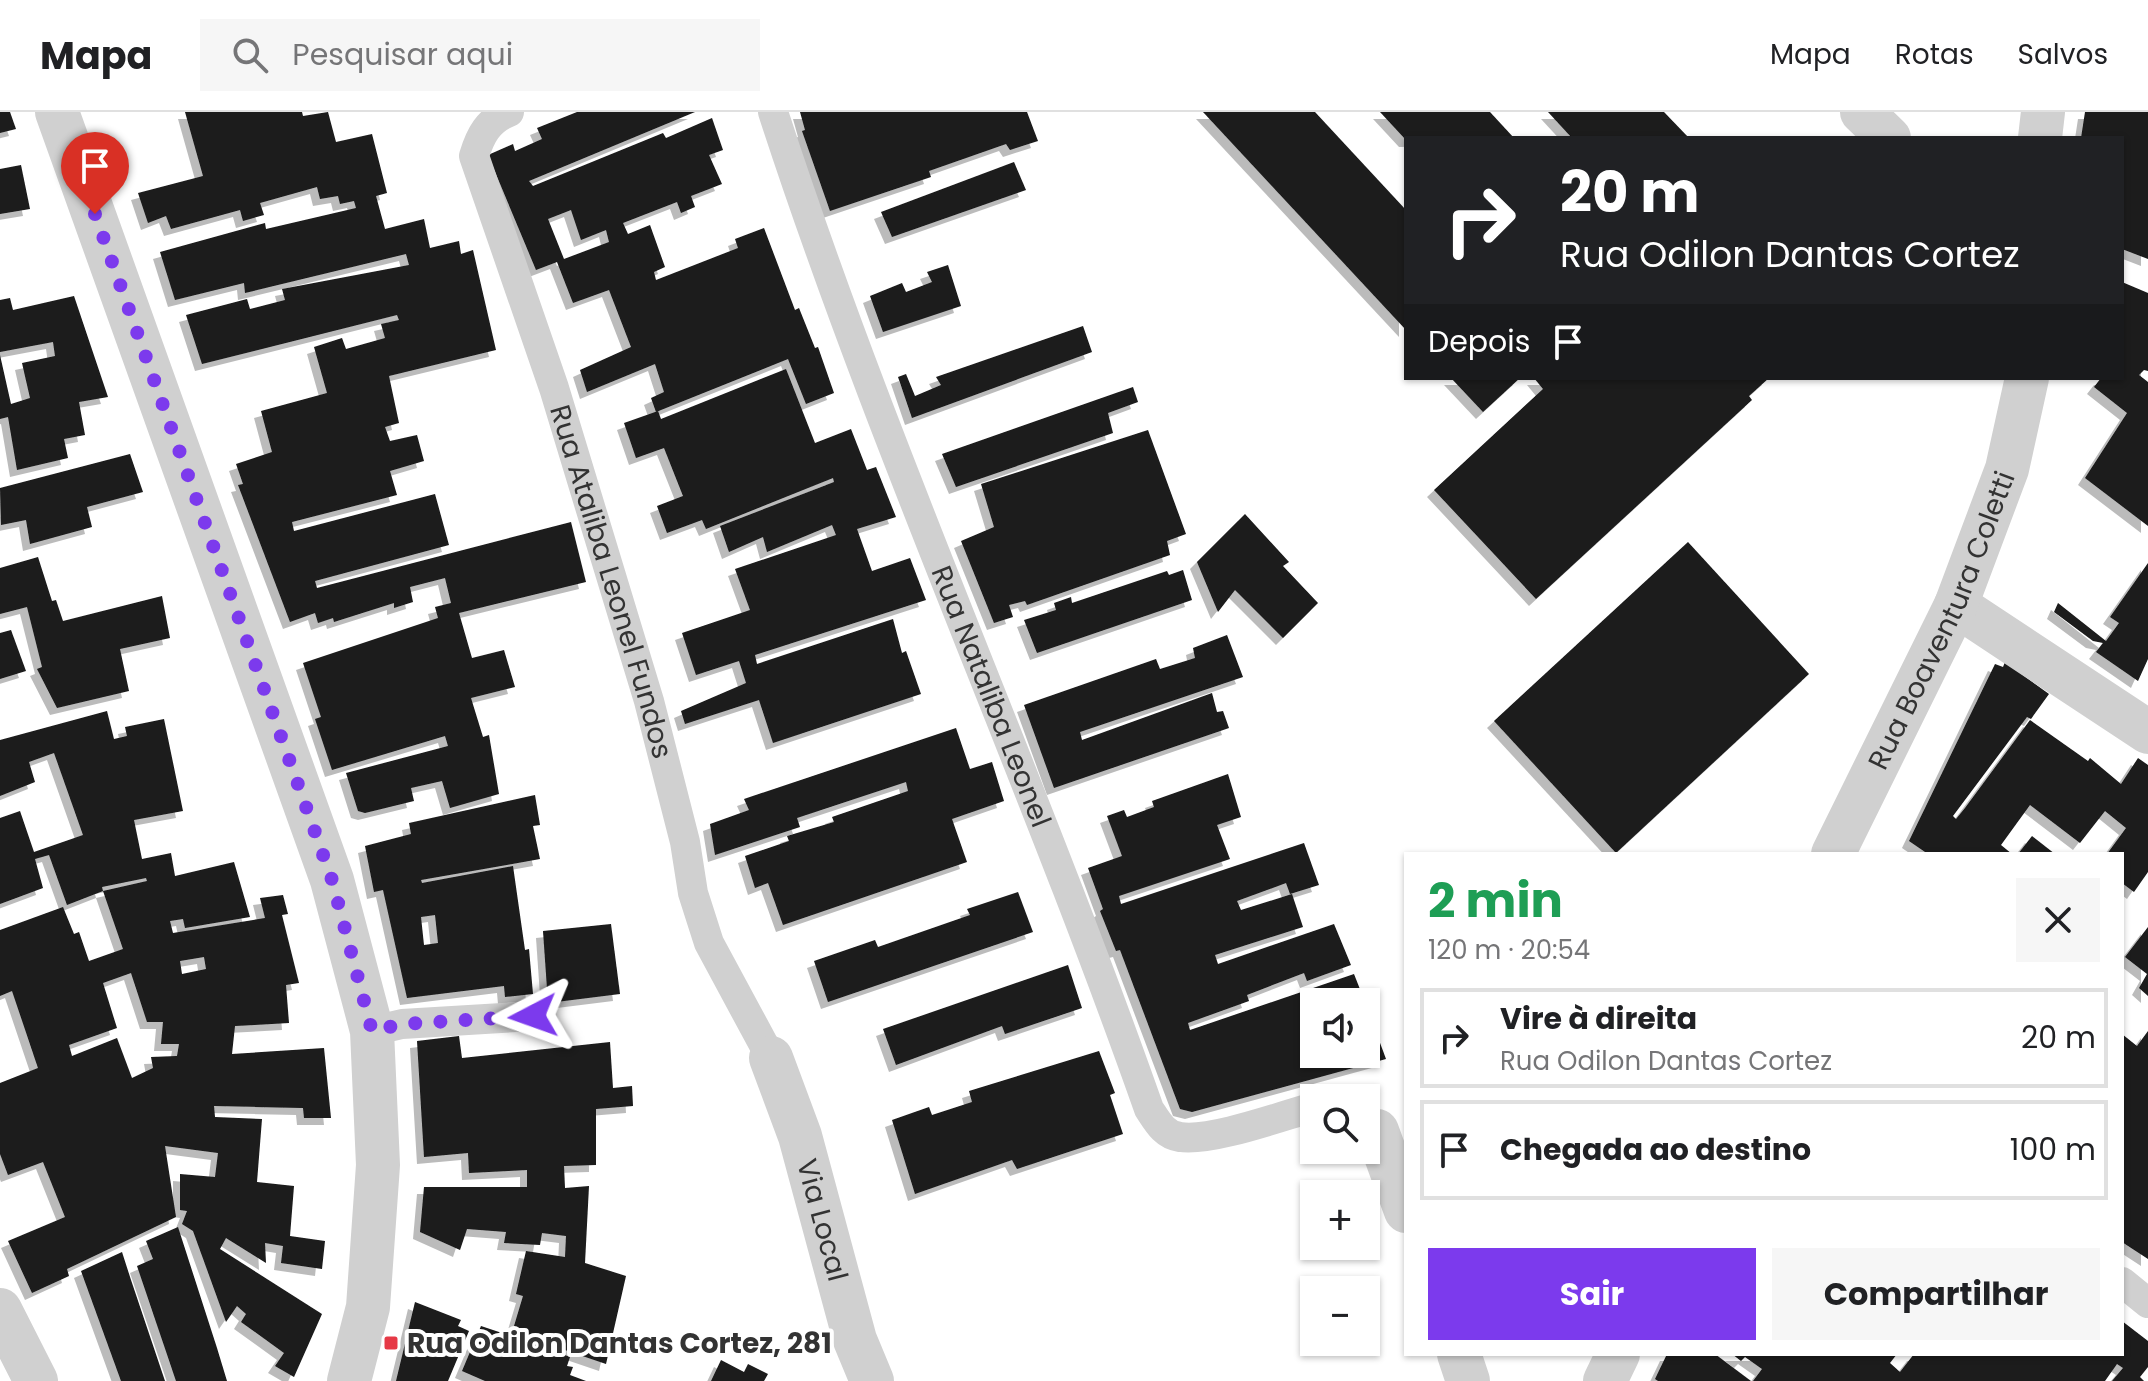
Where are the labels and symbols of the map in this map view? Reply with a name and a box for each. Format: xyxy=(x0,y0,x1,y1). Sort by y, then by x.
pin xyxy=(61,132,129,214)
street label: Rua Ataliba Leonel Fundos xyxy=(540,400,682,763)
street label: Rua Boaventura Coletti xyxy=(1859,466,2024,776)
street label: Rua Nataliba Leonel xyxy=(922,560,1060,833)
position arrow xyxy=(491,974,575,1058)
street label: Via Local xyxy=(787,1154,857,1285)
place label: Rua Odilon Dantas Cortez, 281 xyxy=(407,1324,832,1363)
marker: Rua Odilon Dantas Cortez, 281 xyxy=(382,1334,400,1352)

